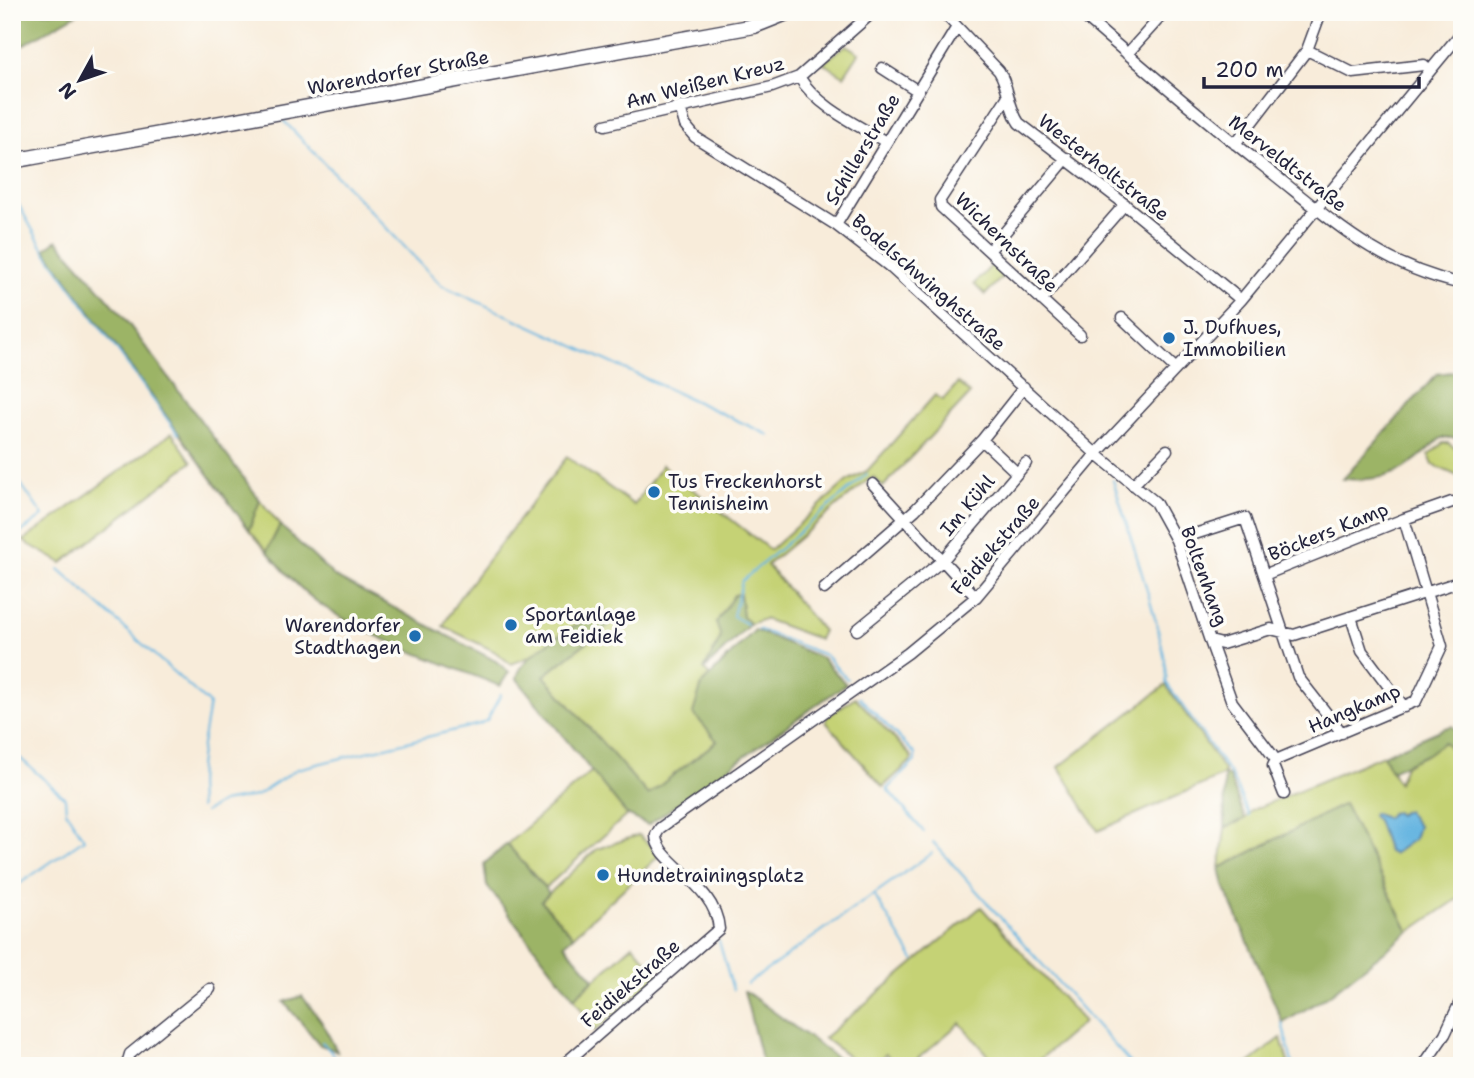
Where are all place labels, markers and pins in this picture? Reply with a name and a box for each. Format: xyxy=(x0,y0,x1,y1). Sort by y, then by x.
place label: J. Dufhues, Immobilien xyxy=(1183,315,1286,362)
marker: J. Dufhues, Immobilien xyxy=(1161,330,1177,346)
place label: Tus Freckenhorst Tennisheim xyxy=(668,469,823,516)
marker: Tus Freckenhorst Tennisheim xyxy=(646,484,662,500)
place label: Sportanlage am Feidiek xyxy=(525,602,636,649)
place label: Warendorfer Stadthagen xyxy=(285,613,401,660)
marker: Sportanlage am Feidiek xyxy=(503,617,519,633)
marker: Warendorfer Stadthagen xyxy=(407,628,423,644)
place label: Hundetrainingsplatz xyxy=(617,863,805,888)
marker: Hundetrainingsplatz xyxy=(595,867,611,883)

